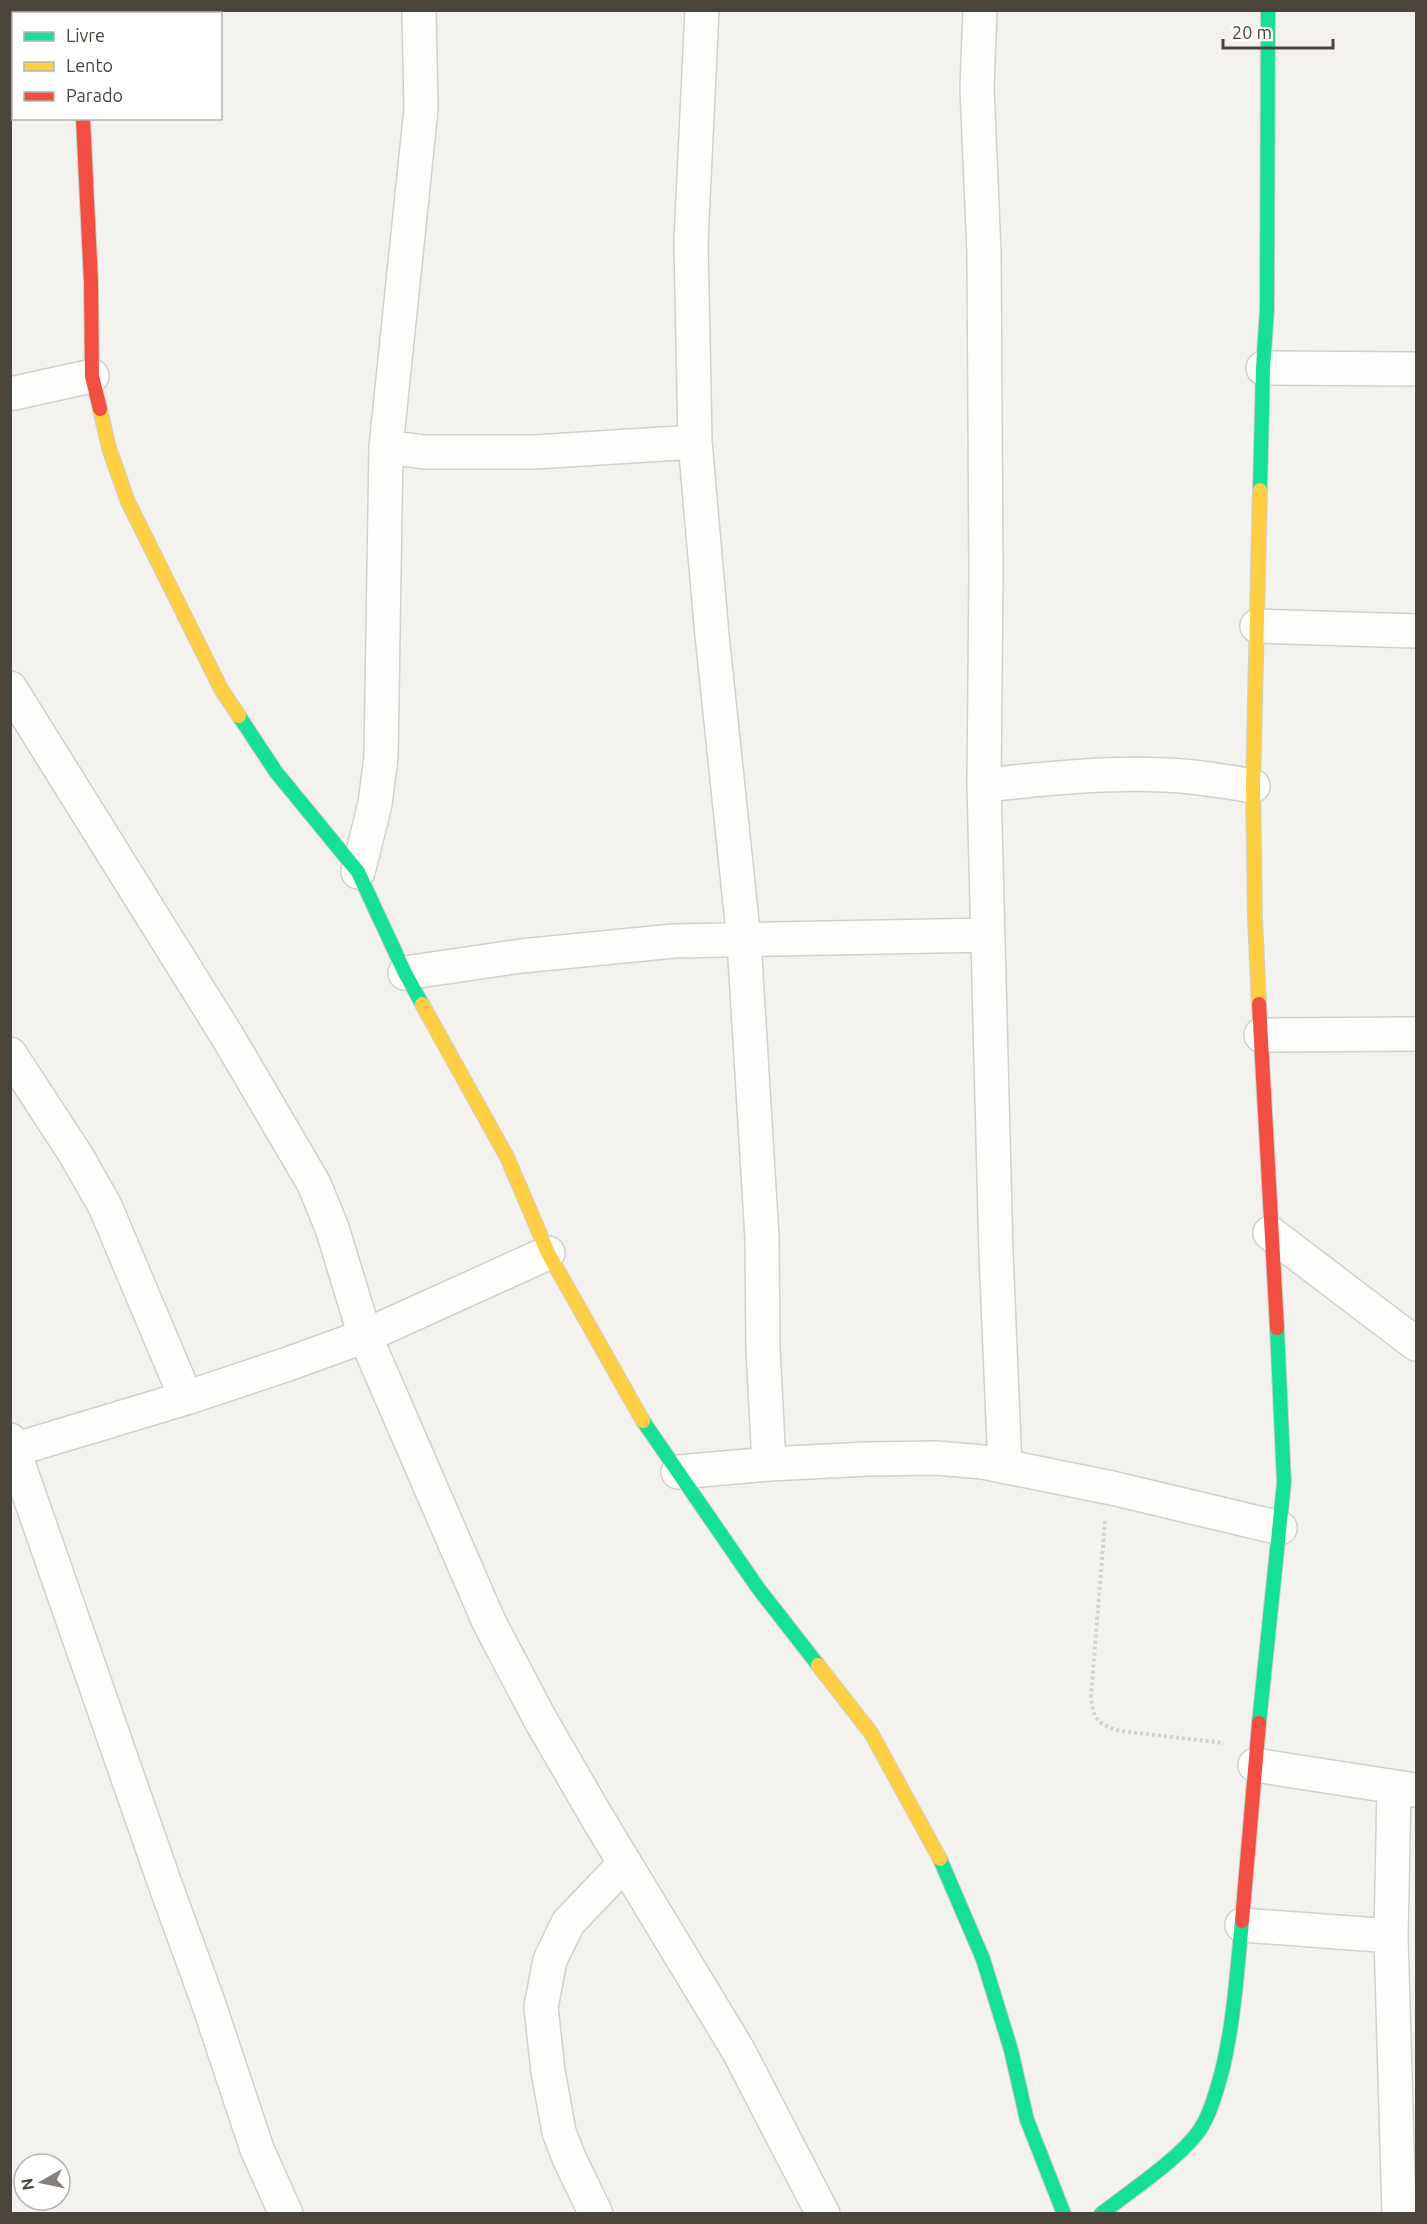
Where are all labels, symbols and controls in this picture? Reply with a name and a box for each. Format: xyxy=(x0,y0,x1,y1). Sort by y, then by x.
legend xyxy=(12,12,222,120)
scale bar xyxy=(1223,12,1332,50)
text: 20 m xyxy=(1232,22,1272,42)
text: Livre xyxy=(66,25,105,45)
text: Lento xyxy=(66,55,113,75)
text: Parado xyxy=(66,85,123,105)
north arrow xyxy=(12,2152,72,2212)
text: N xyxy=(17,2177,37,2192)

